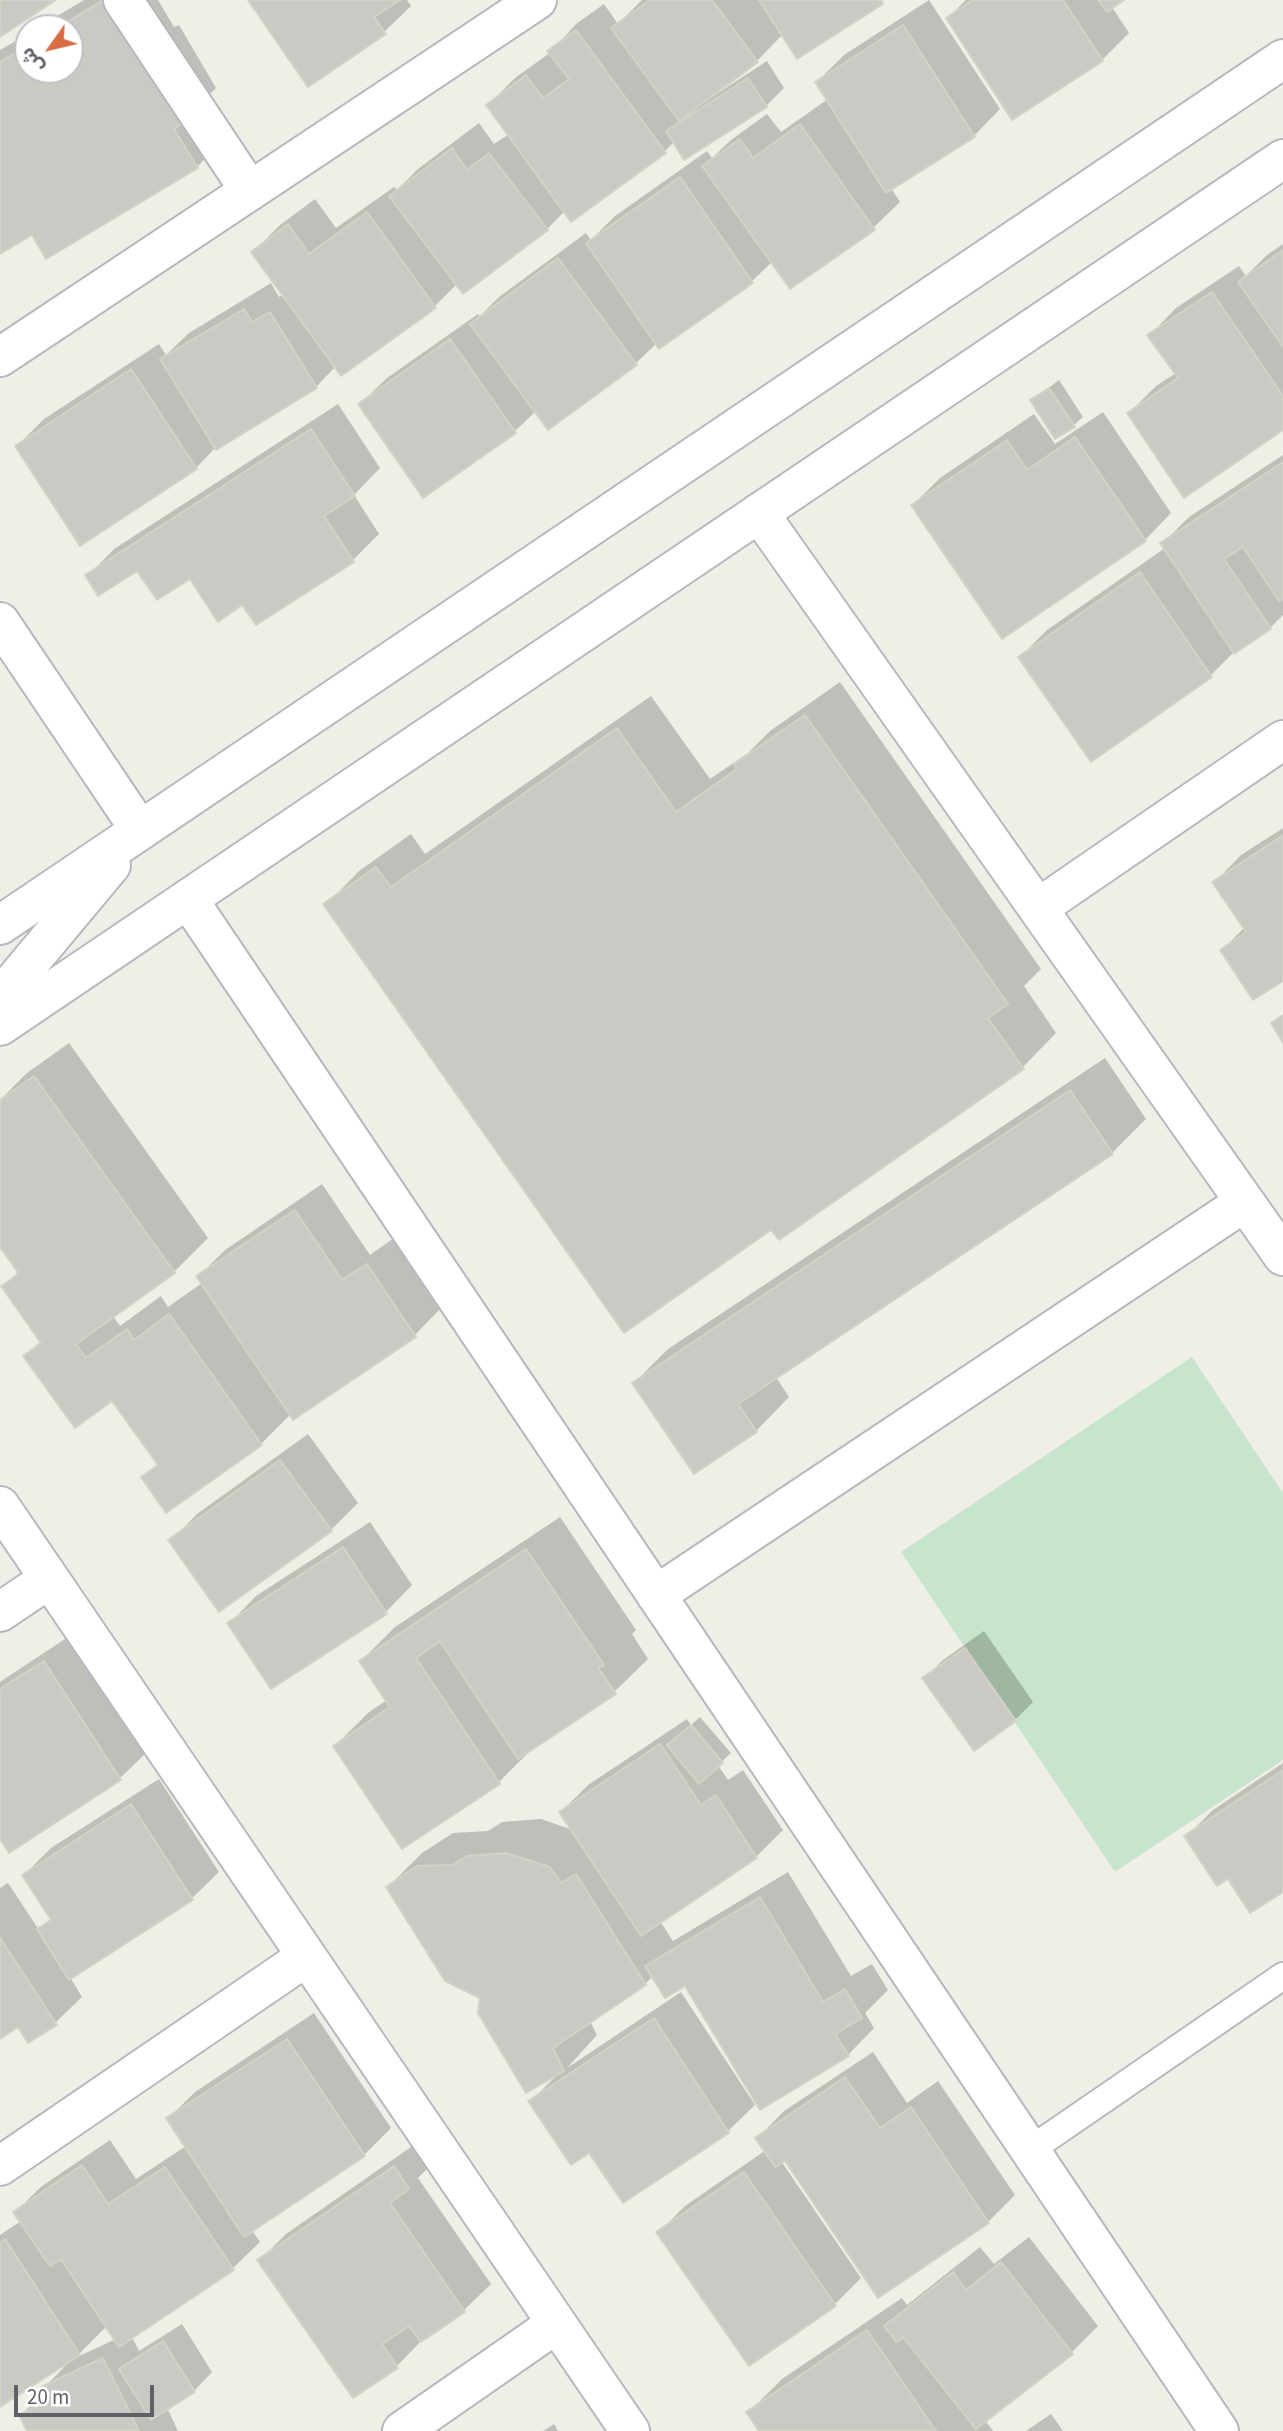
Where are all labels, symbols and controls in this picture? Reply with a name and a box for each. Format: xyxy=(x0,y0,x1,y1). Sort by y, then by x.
north arrow xyxy=(14,14,84,84)
text: ش xyxy=(14,42,51,78)
scale bar xyxy=(18,2372,158,2416)
text: 20 m xyxy=(27,2382,69,2412)

